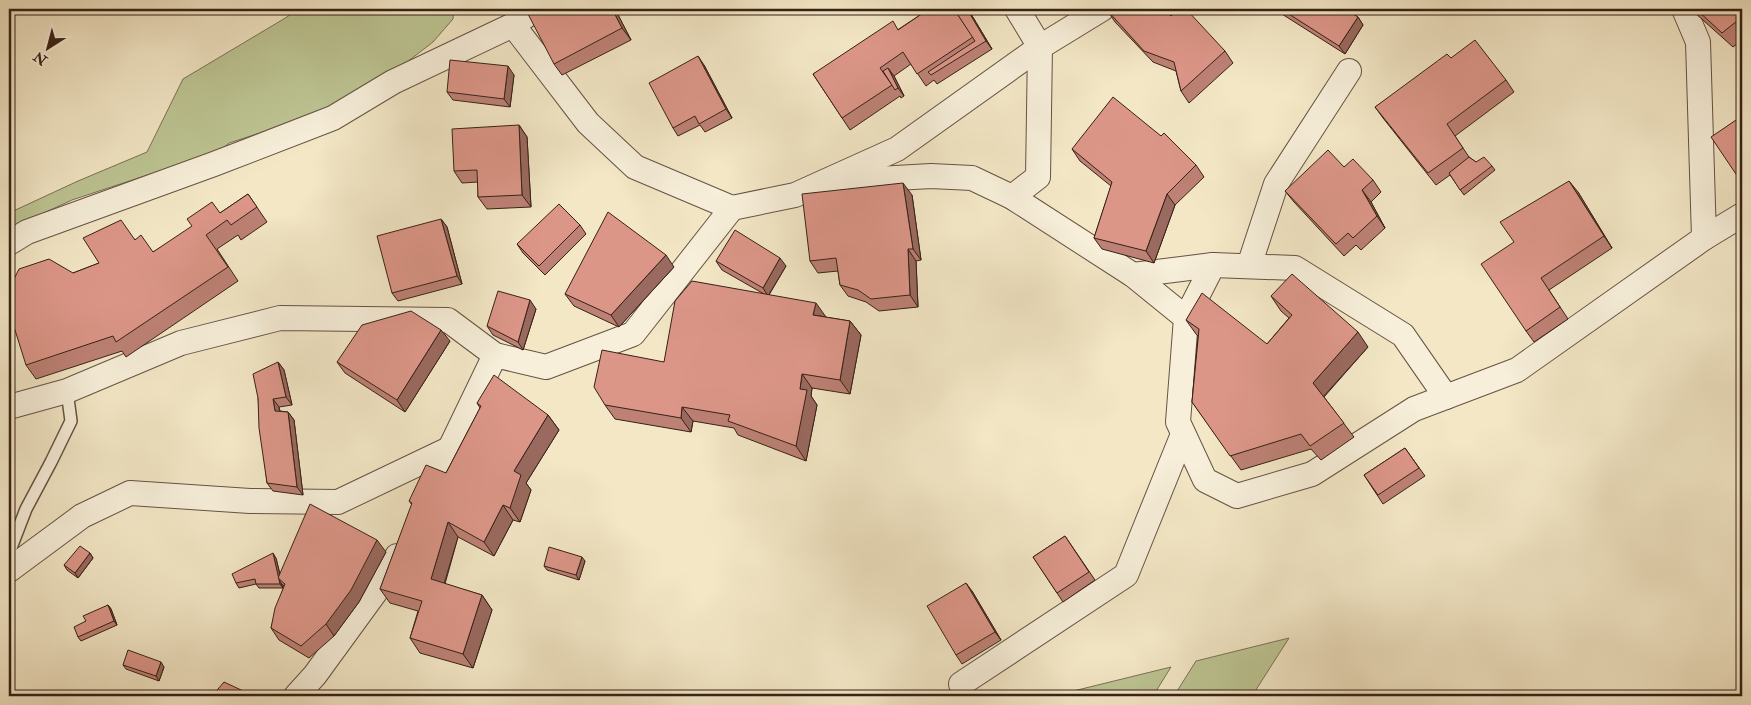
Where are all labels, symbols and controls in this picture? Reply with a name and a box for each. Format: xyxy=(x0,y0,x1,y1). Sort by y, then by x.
north arrow xyxy=(22,22,72,72)
text: N xyxy=(30,47,52,69)

